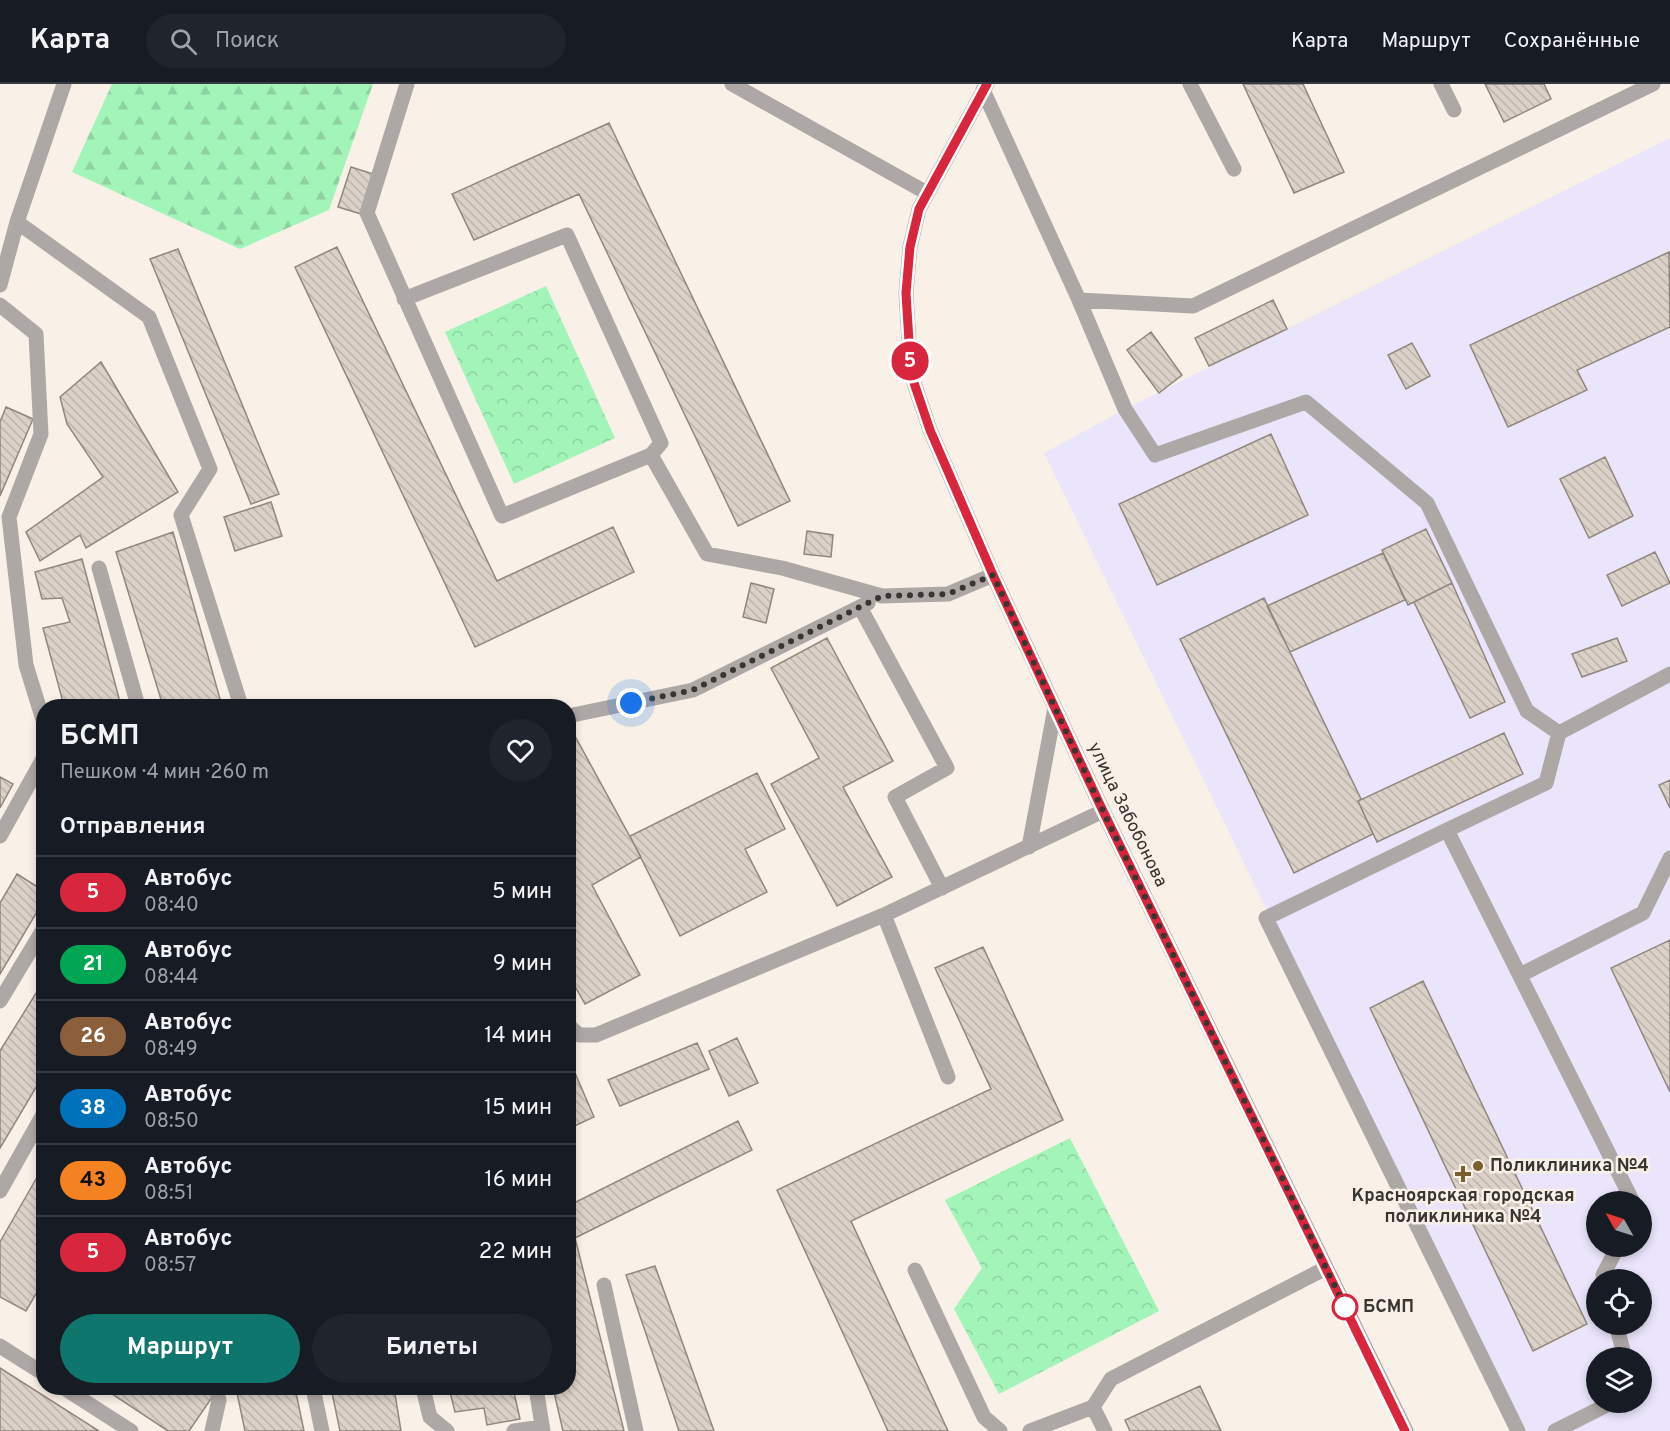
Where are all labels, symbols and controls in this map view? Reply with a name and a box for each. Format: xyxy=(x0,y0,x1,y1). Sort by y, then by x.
search box xyxy=(146,14,566,68)
text: Карта xyxy=(30,23,110,59)
icon: search xyxy=(167,25,200,58)
text: Поиск xyxy=(215,28,279,55)
text: Карта xyxy=(1291,28,1348,55)
text: Маршрут xyxy=(1381,28,1471,55)
text: Сохранённые xyxy=(1504,28,1640,55)
line badge: 5 xyxy=(890,342,930,380)
text: 5 xyxy=(904,348,916,375)
your location xyxy=(616,688,646,718)
text: БСМП xyxy=(60,719,139,755)
button: heart xyxy=(489,719,552,782)
street label: улица Забобонова xyxy=(1082,739,1172,891)
text: Пешком · 4 мин · 260 m xyxy=(60,760,269,786)
text: Отправления xyxy=(60,814,205,841)
text: Автобус xyxy=(144,866,232,893)
text: 5 xyxy=(87,879,99,906)
text: 5 мин xyxy=(492,879,552,906)
text: 08:40 xyxy=(144,893,199,919)
text: Автобус xyxy=(144,938,232,965)
text: 21 xyxy=(82,951,104,978)
text: 9 мин xyxy=(493,951,552,978)
text: 08:44 xyxy=(144,965,198,991)
text: Автобус xyxy=(144,1010,232,1037)
text: 26 xyxy=(80,1023,106,1050)
text: 14 мин xyxy=(484,1023,552,1050)
text: 08:49 xyxy=(144,1037,198,1063)
text: Автобус xyxy=(144,1082,232,1109)
text: 38 xyxy=(80,1095,106,1122)
text: 15 мин xyxy=(484,1095,552,1122)
text: 08:50 xyxy=(144,1109,199,1135)
text: Автобус xyxy=(144,1154,232,1181)
place label: Поликлиника №4 xyxy=(1490,1155,1649,1178)
marker: Поликлиника №4 xyxy=(1471,1159,1485,1173)
marker: Красноярская городская поликлиника №4 xyxy=(1454,1165,1472,1183)
text: 43 xyxy=(80,1167,106,1194)
text: 16 мин xyxy=(484,1167,552,1194)
text: 08:51 xyxy=(144,1181,193,1207)
place label: Красноярская городская поликлиника №4 xyxy=(1351,1185,1575,1229)
north arrow xyxy=(1586,1191,1652,1257)
map controls xyxy=(1586,1191,1652,1413)
text: Автобус xyxy=(144,1226,232,1253)
text: 5 xyxy=(87,1239,99,1266)
text: 22 мин xyxy=(479,1239,552,1266)
text: 08:57 xyxy=(144,1253,196,1279)
button: locate xyxy=(1586,1269,1652,1335)
marker: БСМП xyxy=(1332,1294,1358,1320)
place label: БСМП xyxy=(1363,1296,1414,1319)
button: Маршрут xyxy=(60,1314,300,1383)
button: Билеты xyxy=(312,1314,552,1383)
button: layers xyxy=(1586,1347,1652,1413)

